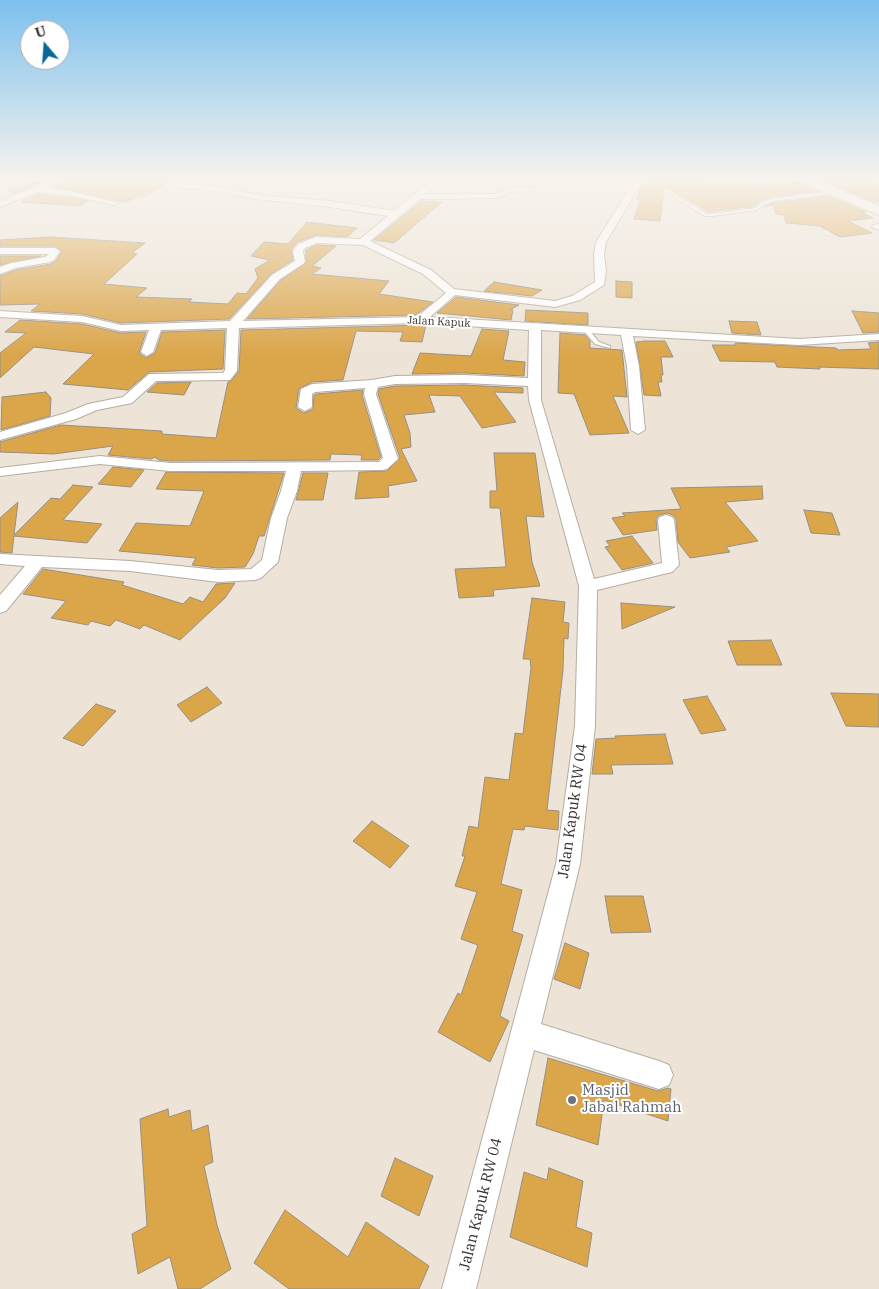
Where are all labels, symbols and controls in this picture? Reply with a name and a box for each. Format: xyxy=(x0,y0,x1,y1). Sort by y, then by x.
north arrow xyxy=(20,20,70,70)
text: U xyxy=(33,21,49,42)
street label: Jalan Kapuk xyxy=(407,314,471,330)
street label: Jalan Kapuk RW 04 xyxy=(555,743,591,879)
place label: Masjid Jabal Rahmah xyxy=(582,1082,682,1117)
marker: Masjid Jabal Rahmah xyxy=(566,1094,578,1106)
street label: Jalan Kapuk RW 04 xyxy=(456,1136,506,1272)

